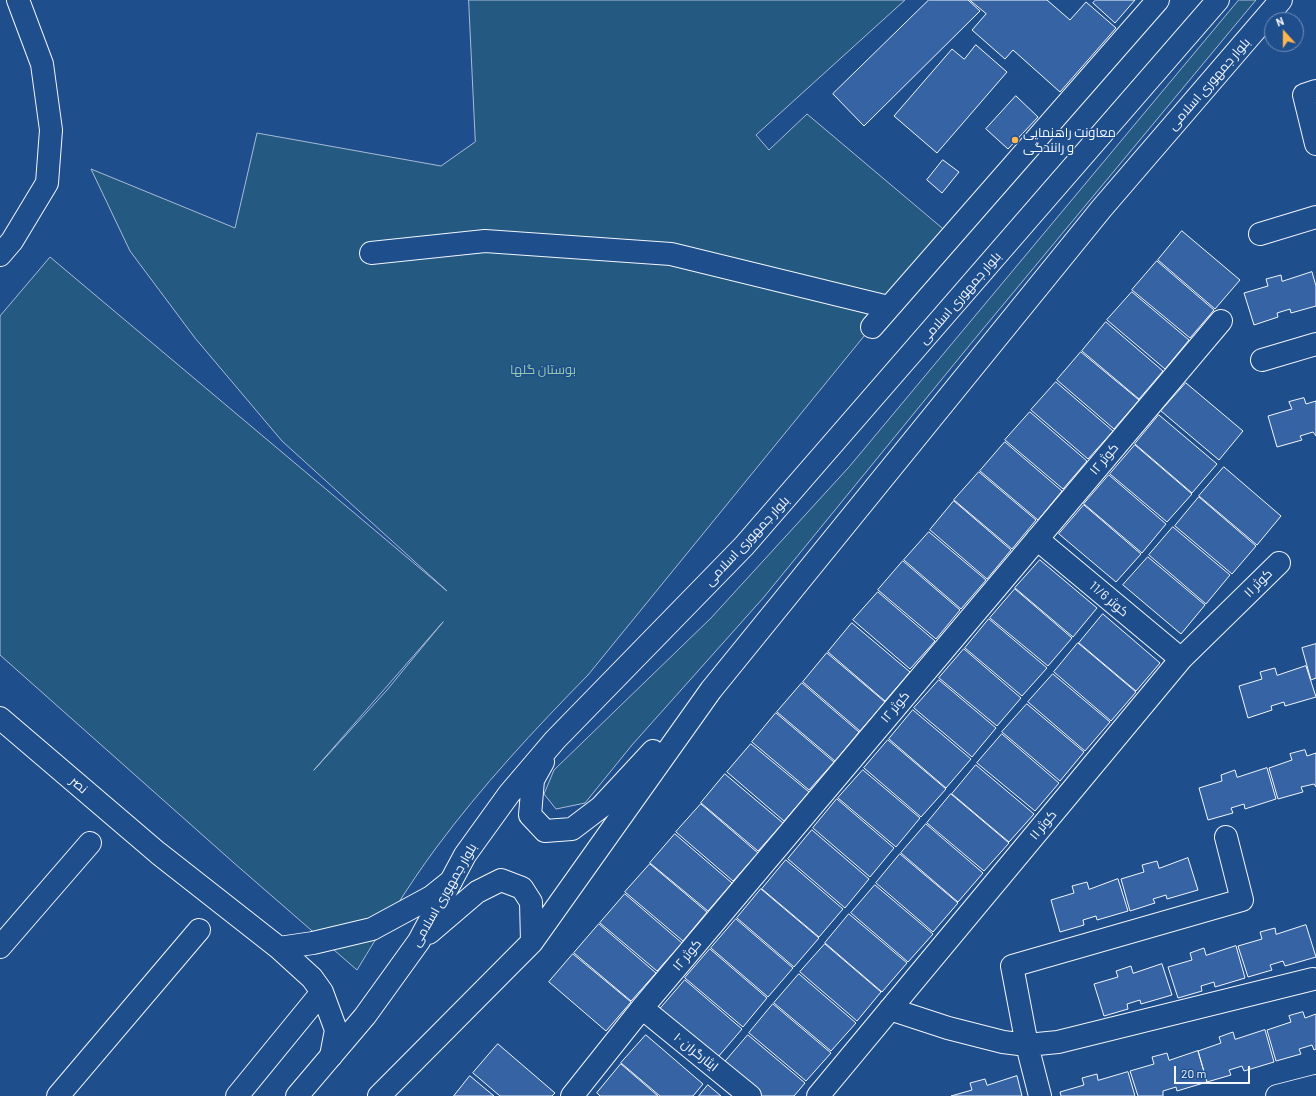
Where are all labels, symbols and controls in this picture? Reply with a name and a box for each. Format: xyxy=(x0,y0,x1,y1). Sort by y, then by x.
north arrow xyxy=(1264,12,1304,52)
text: N xyxy=(1274,14,1286,29)
street label: بلوار جمهوری اسلامی xyxy=(1165,35,1253,133)
place label: معاونت راهنمایی و رانندگی xyxy=(1023,125,1116,156)
marker: معاونت راهنمایی و رانندگی xyxy=(1010,135,1020,145)
street label: بلوار جمهوری اسلامی xyxy=(916,249,1004,347)
park label: بوستان گلها xyxy=(510,362,576,378)
street label: کوثر ۱۲ xyxy=(1086,440,1122,478)
street label: بلوار جمهوری اسلامی xyxy=(701,493,793,589)
street label: کوثر ۱۱ xyxy=(1241,566,1275,600)
street label: کوثر 11/6 xyxy=(1086,578,1132,620)
street label: کوثر ۱۲ xyxy=(877,688,913,726)
street label: نصر xyxy=(67,773,91,797)
street label: کوثر ۱۱ xyxy=(1026,807,1060,843)
street label: بلوار جمهوری اسلامی xyxy=(408,840,480,950)
street label: کوثر ۱۲ xyxy=(669,936,705,974)
street label: ایثارگران ۱۰ xyxy=(671,1029,721,1075)
scale bar xyxy=(1176,1058,1252,1084)
text: 20 m xyxy=(1181,1066,1207,1080)

